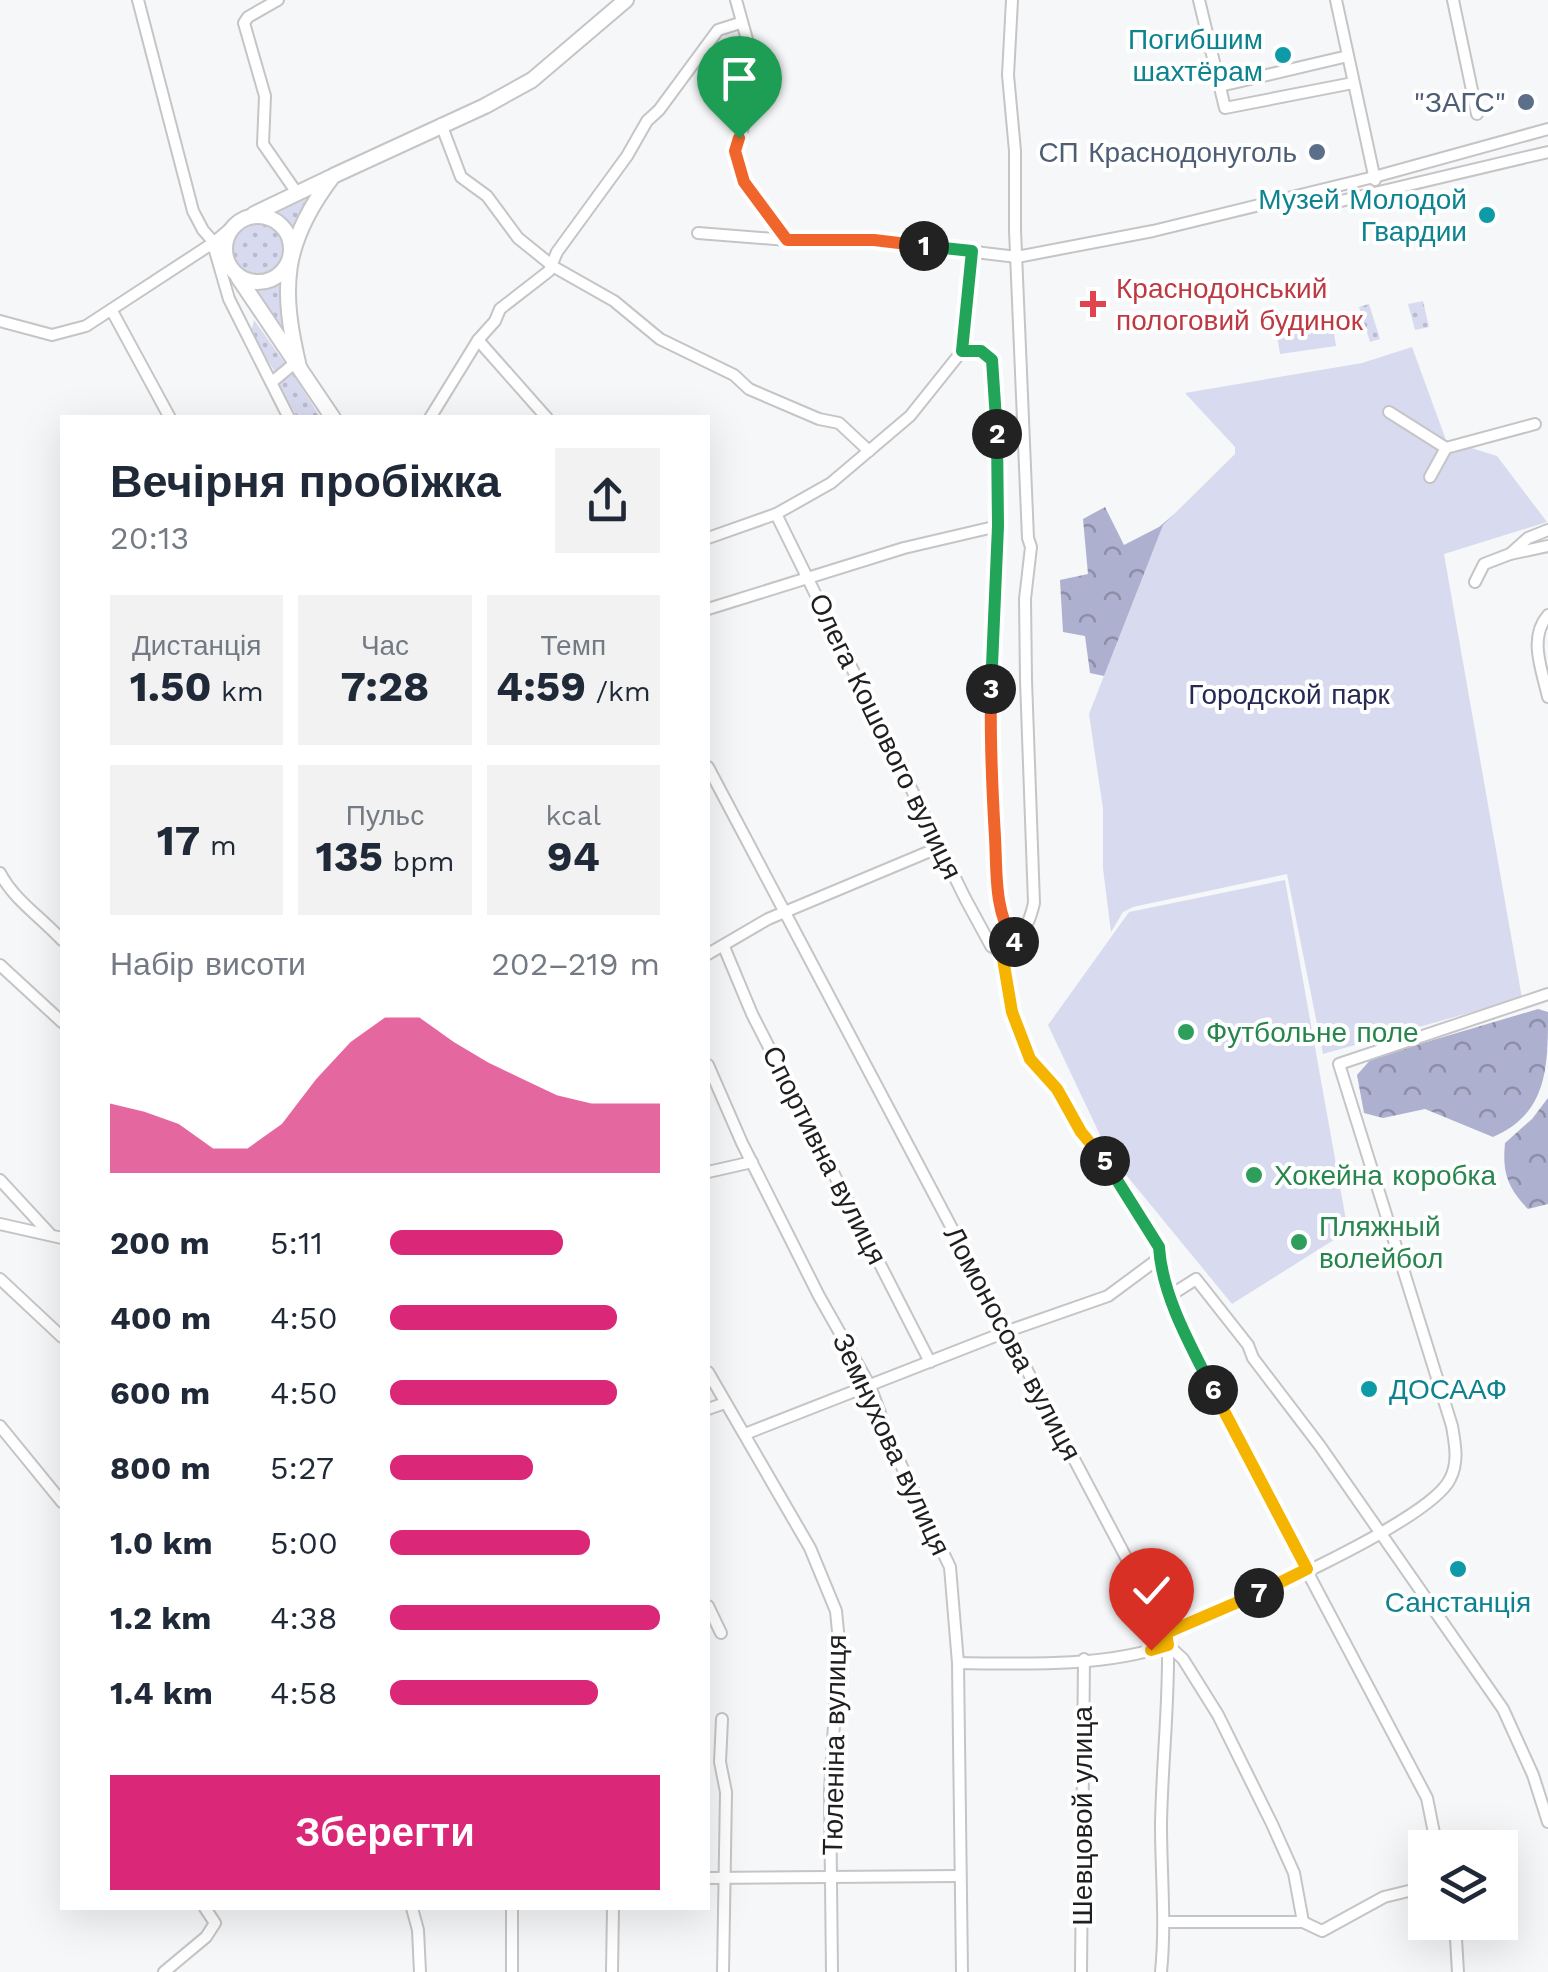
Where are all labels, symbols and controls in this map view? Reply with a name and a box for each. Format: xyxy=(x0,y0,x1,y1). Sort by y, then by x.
place label: Погибшим шахтёрам xyxy=(1128,23,1263,88)
pin xyxy=(697,36,782,139)
marker: Погибшим шахтёрам xyxy=(1272,44,1294,66)
icon: arrive xyxy=(712,51,767,106)
place label: "ЗАГС" xyxy=(1414,86,1506,119)
marker: "ЗАГС" xyxy=(1515,91,1537,113)
place label: СП Краснодонуголь xyxy=(1038,136,1297,169)
marker: СП Краснодонуголь xyxy=(1306,141,1328,163)
place label: Музей Молодой Гвардии xyxy=(1258,183,1467,248)
marker: Музей Молодой Гвардии xyxy=(1476,204,1498,226)
pin: 1 xyxy=(899,221,949,271)
text: 1 xyxy=(918,229,930,262)
place label: Краснодонський пологовий будинок xyxy=(1116,272,1364,337)
marker: Краснодонський пологовий будинок xyxy=(1080,291,1106,317)
pin: 2 xyxy=(972,409,1022,459)
text: 2 xyxy=(989,417,1005,450)
button: share xyxy=(555,448,660,553)
text: Вечірня пробіжка xyxy=(110,455,501,508)
text: 20:13 xyxy=(110,519,189,557)
street label: Олега Кошового вулиця xyxy=(802,588,969,884)
text: Дистанція xyxy=(132,629,261,662)
text: Час xyxy=(361,629,409,662)
text: Темп xyxy=(541,629,606,662)
text: 1.50 xyxy=(130,662,212,711)
text: 7:28 xyxy=(341,662,429,711)
text: 4:59 xyxy=(496,662,586,711)
pin: 3 xyxy=(966,664,1016,714)
text: 3 xyxy=(983,672,999,705)
text: km xyxy=(212,675,264,708)
text: /km xyxy=(586,675,651,708)
park label: Городской парк xyxy=(1188,678,1391,711)
text: Пульс xyxy=(346,799,424,832)
text: kcal xyxy=(546,799,601,832)
text: 17 xyxy=(157,816,200,865)
text: m xyxy=(200,829,237,862)
text: 135 xyxy=(316,832,383,881)
text: 94 xyxy=(547,832,600,881)
text: bpm xyxy=(383,845,454,878)
pin: 4 xyxy=(989,917,1039,967)
text: 4 xyxy=(1005,925,1023,958)
text: Набір висоти xyxy=(110,945,306,983)
text: 202–219 m xyxy=(491,945,660,983)
place label: Футбольне поле xyxy=(1206,1016,1419,1049)
marker: Футбольне поле xyxy=(1175,1021,1197,1043)
street label: Спортивна вулиця xyxy=(755,1041,894,1270)
pin: 5 xyxy=(1080,1136,1130,1186)
text: 5 xyxy=(1097,1144,1113,1177)
place label: Хокейна коробка xyxy=(1274,1159,1496,1192)
marker: Хокейна коробка xyxy=(1243,1164,1265,1186)
place label: Пляжный волейбол xyxy=(1319,1210,1443,1275)
street label: Ломоносова вулиця xyxy=(937,1221,1088,1466)
text: 200 m xyxy=(110,1224,210,1262)
text: 5:11 xyxy=(270,1224,323,1262)
marker: Пляжный волейбол xyxy=(1288,1231,1310,1253)
text: 400 m xyxy=(110,1299,211,1337)
text: 4:50 xyxy=(270,1299,338,1337)
street label: Земнухова вулиця xyxy=(826,1328,957,1560)
pin: 6 xyxy=(1188,1365,1238,1415)
text: 6 xyxy=(1204,1373,1222,1406)
place label: ДОСААФ xyxy=(1389,1373,1507,1406)
text: 600 m xyxy=(110,1374,210,1412)
text: 4:50 xyxy=(270,1374,338,1412)
marker: ДОСААФ xyxy=(1358,1378,1380,1400)
text: 800 m xyxy=(110,1449,211,1487)
text: 5:27 xyxy=(270,1449,334,1487)
text: 1.0 km xyxy=(110,1524,213,1562)
text: 5:00 xyxy=(270,1524,338,1562)
pin xyxy=(1109,1548,1194,1651)
marker: Санстанція xyxy=(1447,1558,1469,1580)
icon: check xyxy=(1124,1563,1179,1618)
pin: 7 xyxy=(1234,1568,1284,1618)
text: 7 xyxy=(1250,1576,1268,1609)
place label: Санстанція xyxy=(1385,1586,1531,1619)
text: 1.2 km xyxy=(110,1599,211,1637)
text: 4:38 xyxy=(270,1599,337,1637)
street label: Тюленіна вулиця xyxy=(816,1634,853,1856)
text: 1.4 km xyxy=(110,1674,213,1712)
text: 4:58 xyxy=(270,1674,337,1712)
street label: Шевцовой улица xyxy=(1066,1706,1099,1926)
button: Зберегти xyxy=(110,1775,660,1890)
map controls xyxy=(1408,1830,1518,1940)
button: layers xyxy=(1408,1830,1518,1940)

